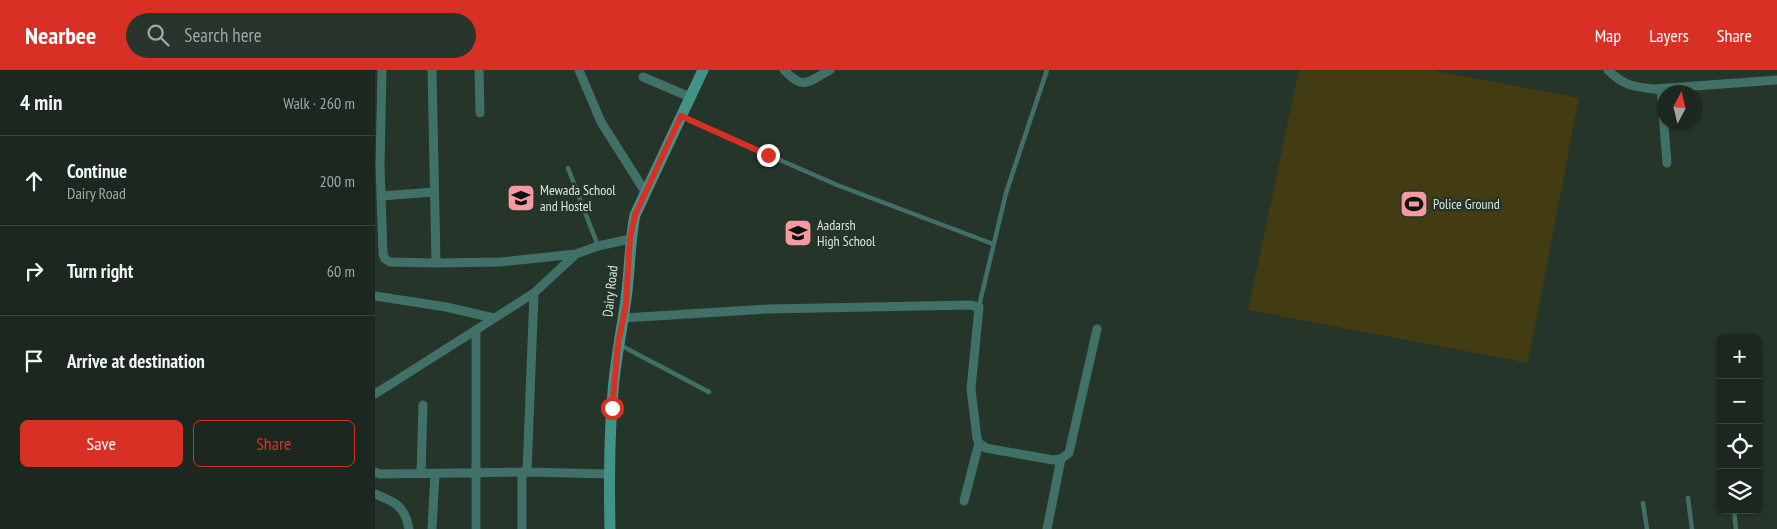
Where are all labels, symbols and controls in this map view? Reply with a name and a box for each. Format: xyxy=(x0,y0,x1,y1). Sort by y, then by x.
search box xyxy=(126,13,476,58)
text: Nearbee xyxy=(25,20,96,51)
icon: search xyxy=(144,21,172,49)
text: Search here xyxy=(184,23,262,47)
text: Map xyxy=(1595,24,1621,47)
text: Layers xyxy=(1649,24,1689,47)
text: Share xyxy=(1717,24,1752,47)
north arrow xyxy=(1657,85,1702,130)
text: 4 min xyxy=(20,89,62,116)
text: Walk · 260 m xyxy=(283,93,355,113)
route end xyxy=(757,144,780,167)
text: Continue xyxy=(67,159,127,183)
icon: ahead xyxy=(20,167,48,195)
text: 200 m xyxy=(320,171,355,191)
place label: Mewada School and Hostel xyxy=(540,181,616,215)
text: Dairy Road xyxy=(67,183,126,203)
school or university icon: Mewada School and Hostel xyxy=(506,183,536,213)
sports icon: Police Ground xyxy=(1399,189,1429,219)
place label: Police Ground xyxy=(1433,195,1500,213)
place label: Aadarsh High School xyxy=(817,216,876,250)
school or university icon: Aadarsh High School xyxy=(783,218,813,248)
icon: right xyxy=(20,257,48,285)
text: Turn right xyxy=(67,259,133,283)
text: 60 m xyxy=(327,261,355,281)
street label: Dairy Road xyxy=(598,264,622,318)
map controls xyxy=(1717,334,1762,514)
button: + xyxy=(1717,334,1762,379)
icon: arrive xyxy=(20,347,48,375)
text: Arrive at destination xyxy=(67,349,205,373)
button: − xyxy=(1717,379,1762,424)
route start xyxy=(601,397,624,420)
button: Save xyxy=(20,420,183,467)
button: Share xyxy=(193,420,355,467)
button: locate xyxy=(1717,424,1762,469)
button: layers xyxy=(1717,469,1762,514)

